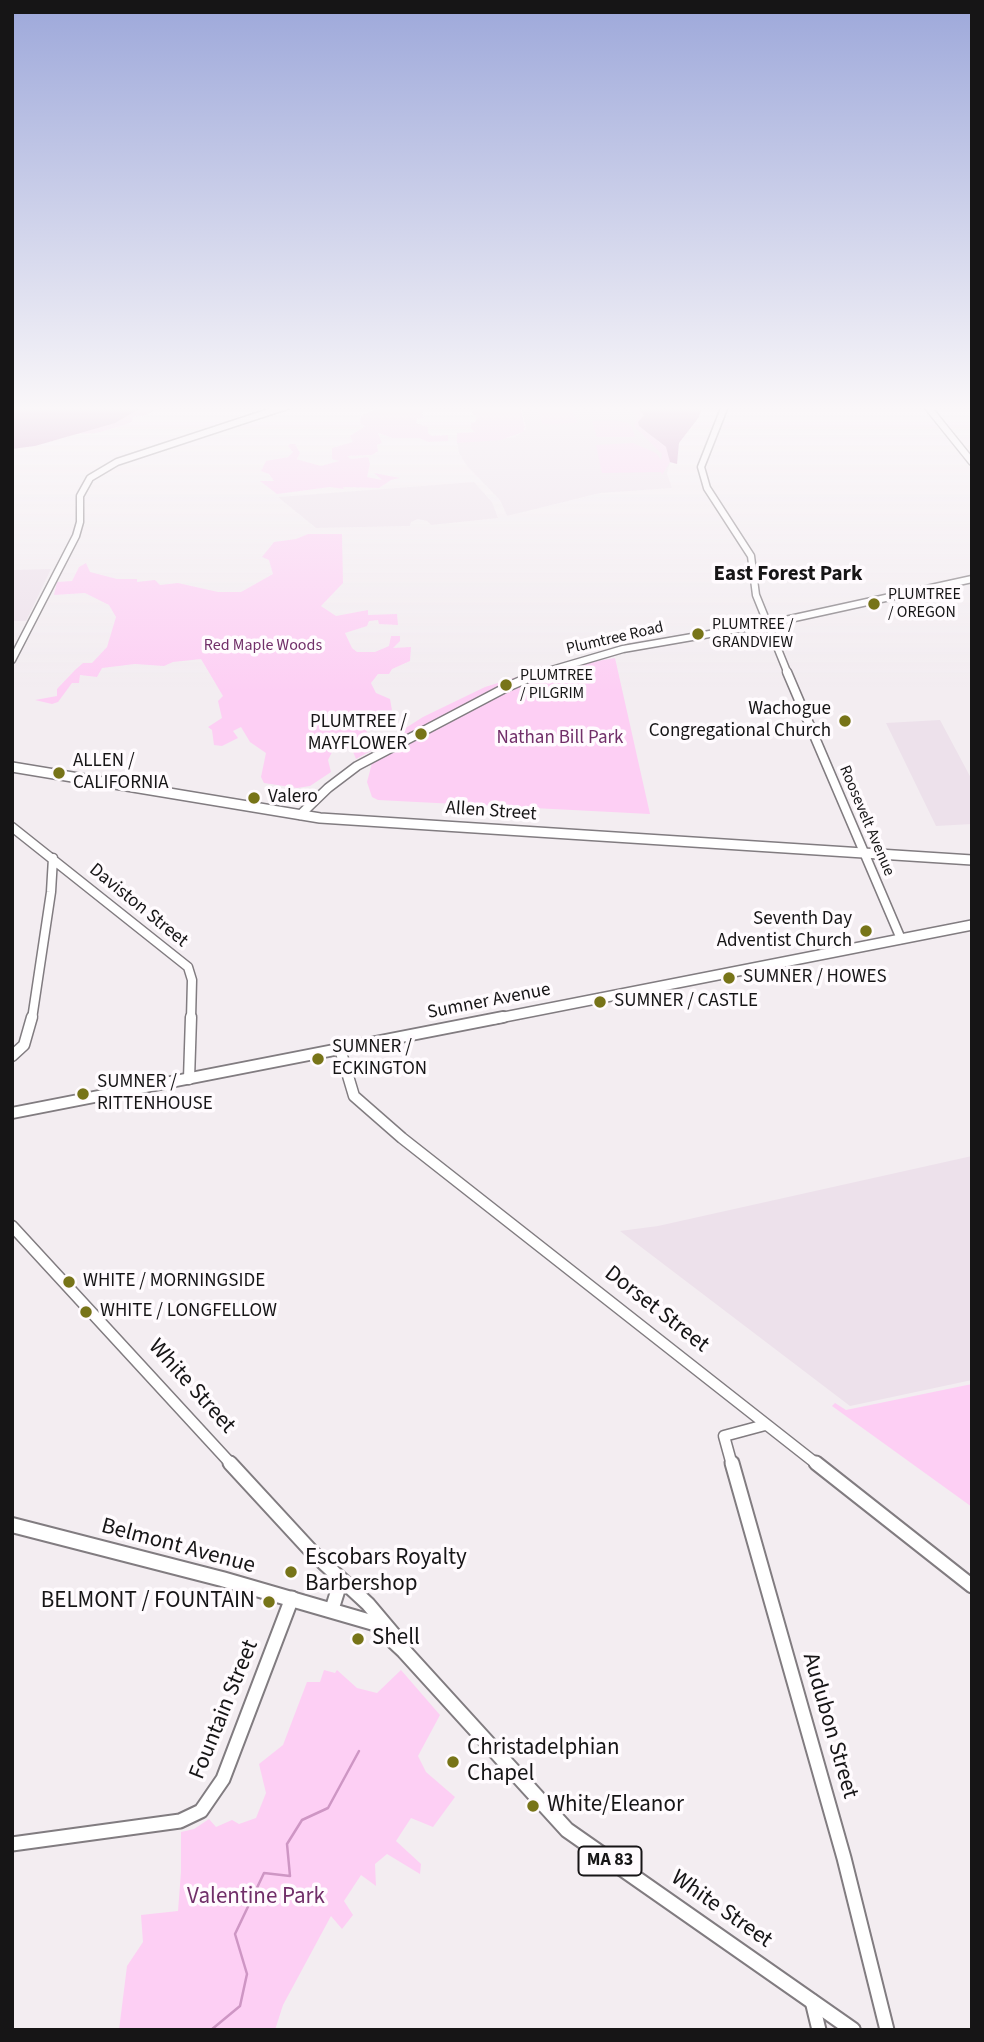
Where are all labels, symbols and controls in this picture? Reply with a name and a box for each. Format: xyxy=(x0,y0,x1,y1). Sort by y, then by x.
district label: East Forest Park xyxy=(714,562,862,588)
place label: PLUMTREE / OREGON xyxy=(888,585,961,623)
marker: PLUMTREE / OREGON xyxy=(866,596,882,612)
place label: PLUMTREE / GRANDVIEW xyxy=(712,615,794,653)
street label: Plumtree Road xyxy=(564,618,666,660)
marker: PLUMTREE / GRANDVIEW xyxy=(690,626,706,642)
park label: Red Maple Woods xyxy=(204,636,322,656)
place label: PLUMTREE / PILGRIM xyxy=(520,666,593,704)
marker: PLUMTREE / PILGRIM xyxy=(498,677,514,693)
place label: Wachogue Congregational Church xyxy=(649,699,831,743)
place label: PLUMTREE / MAYFLOWER xyxy=(308,712,407,756)
marker: Wachogue Congregational Church xyxy=(837,713,853,729)
marker: PLUMTREE / MAYFLOWER xyxy=(413,726,429,742)
park label: Nathan Bill Park xyxy=(497,728,623,750)
place label: ALLEN / CALIFORNIA xyxy=(73,751,169,795)
street label: Roosevelt Avenue xyxy=(834,763,898,879)
marker: ALLEN / CALIFORNIA xyxy=(51,765,67,781)
place label: Valero xyxy=(268,787,318,809)
marker: Valero xyxy=(246,790,262,806)
street label: Allen Street xyxy=(445,797,537,827)
street label: Daviston Street xyxy=(84,859,192,953)
place label: Seventh Day Adventist Church xyxy=(717,909,852,953)
marker: Seventh Day Adventist Church xyxy=(858,923,874,939)
place label: SUMNER / HOWES xyxy=(743,967,887,989)
marker: SUMNER / HOWES xyxy=(721,970,737,986)
street label: Sumner Avenue xyxy=(425,979,553,1025)
place label: SUMNER / CASTLE xyxy=(614,991,758,1013)
marker: SUMNER / CASTLE xyxy=(592,994,608,1010)
place label: SUMNER / ECKINGTON xyxy=(332,1037,427,1081)
marker: SUMNER / ECKINGTON xyxy=(310,1051,326,1067)
place label: SUMNER / RITTENHOUSE xyxy=(97,1072,213,1116)
marker: SUMNER / RITTENHOUSE xyxy=(75,1086,91,1102)
street label: Dorset Street xyxy=(598,1261,714,1359)
place label: WHITE / MORNINGSIDE xyxy=(83,1271,265,1293)
marker: WHITE / MORNINGSIDE xyxy=(61,1274,77,1290)
place label: WHITE / LONGFELLOW xyxy=(100,1301,277,1323)
marker: WHITE / LONGFELLOW xyxy=(78,1304,94,1320)
street label: White Street xyxy=(141,1334,241,1440)
street label: Belmont Avenue xyxy=(98,1513,258,1581)
place label: Escobars Royalty Barbershop xyxy=(305,1545,467,1599)
marker: Escobars Royalty Barbershop xyxy=(283,1564,299,1580)
place label: BELMONT / FOUNTAIN xyxy=(41,1588,255,1616)
marker: BELMONT / FOUNTAIN xyxy=(261,1594,277,1610)
place label: Shell xyxy=(372,1625,420,1653)
marker: Shell xyxy=(350,1631,366,1647)
street label: Fountain Street xyxy=(184,1636,266,1784)
street label: Audubon Street xyxy=(795,1650,863,1802)
place label: Christadelphian Chapel xyxy=(467,1735,619,1789)
marker: Christadelphian Chapel xyxy=(445,1754,461,1770)
place label: White/Eleanor xyxy=(547,1792,684,1820)
marker: White/Eleanor xyxy=(525,1798,541,1814)
road number: MA 83 xyxy=(578,1846,642,1875)
street label: White Street xyxy=(665,1865,777,1955)
park label: Valentine Park xyxy=(187,1884,325,1912)

